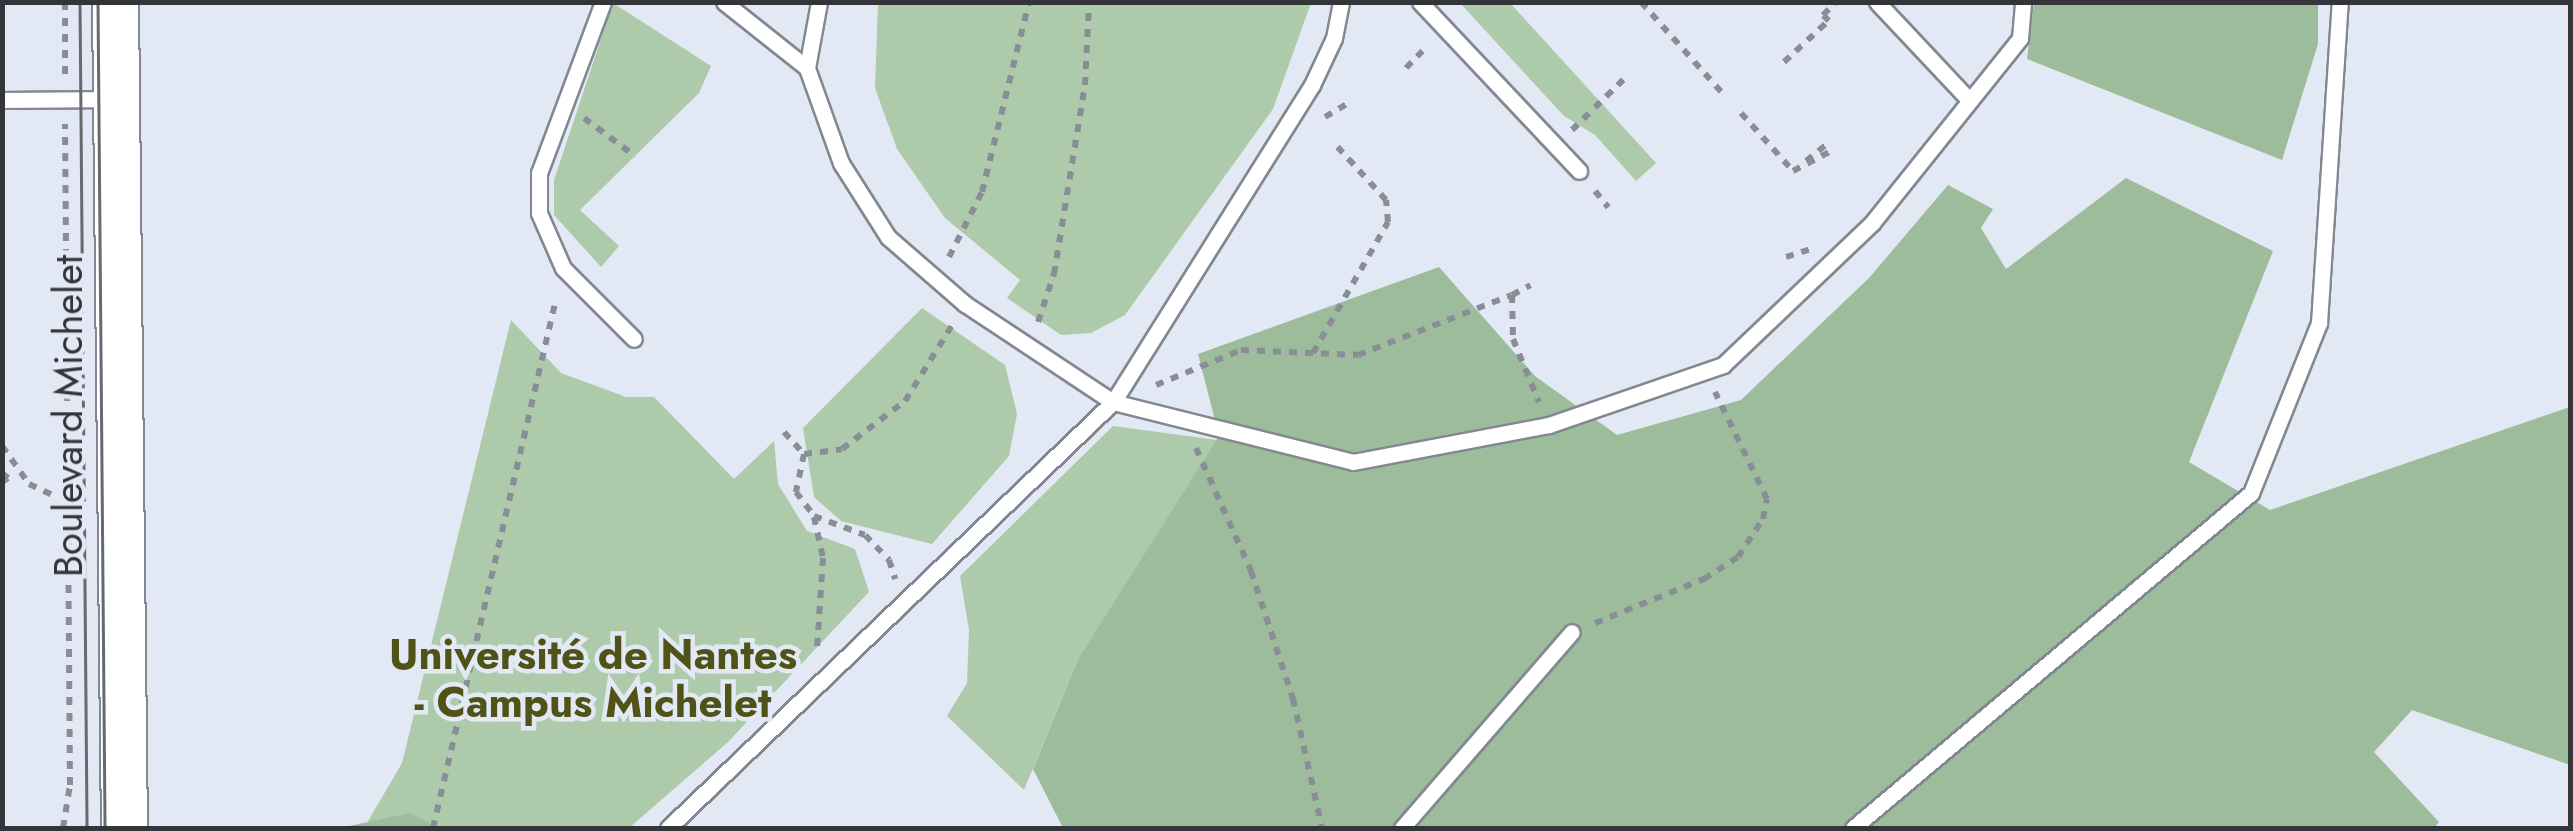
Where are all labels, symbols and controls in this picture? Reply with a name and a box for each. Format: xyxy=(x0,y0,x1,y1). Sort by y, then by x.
street label: Boulevard Michelet xyxy=(44,255,92,577)
district label: Université de Nantes - Campus Michelet xyxy=(389,630,797,728)

